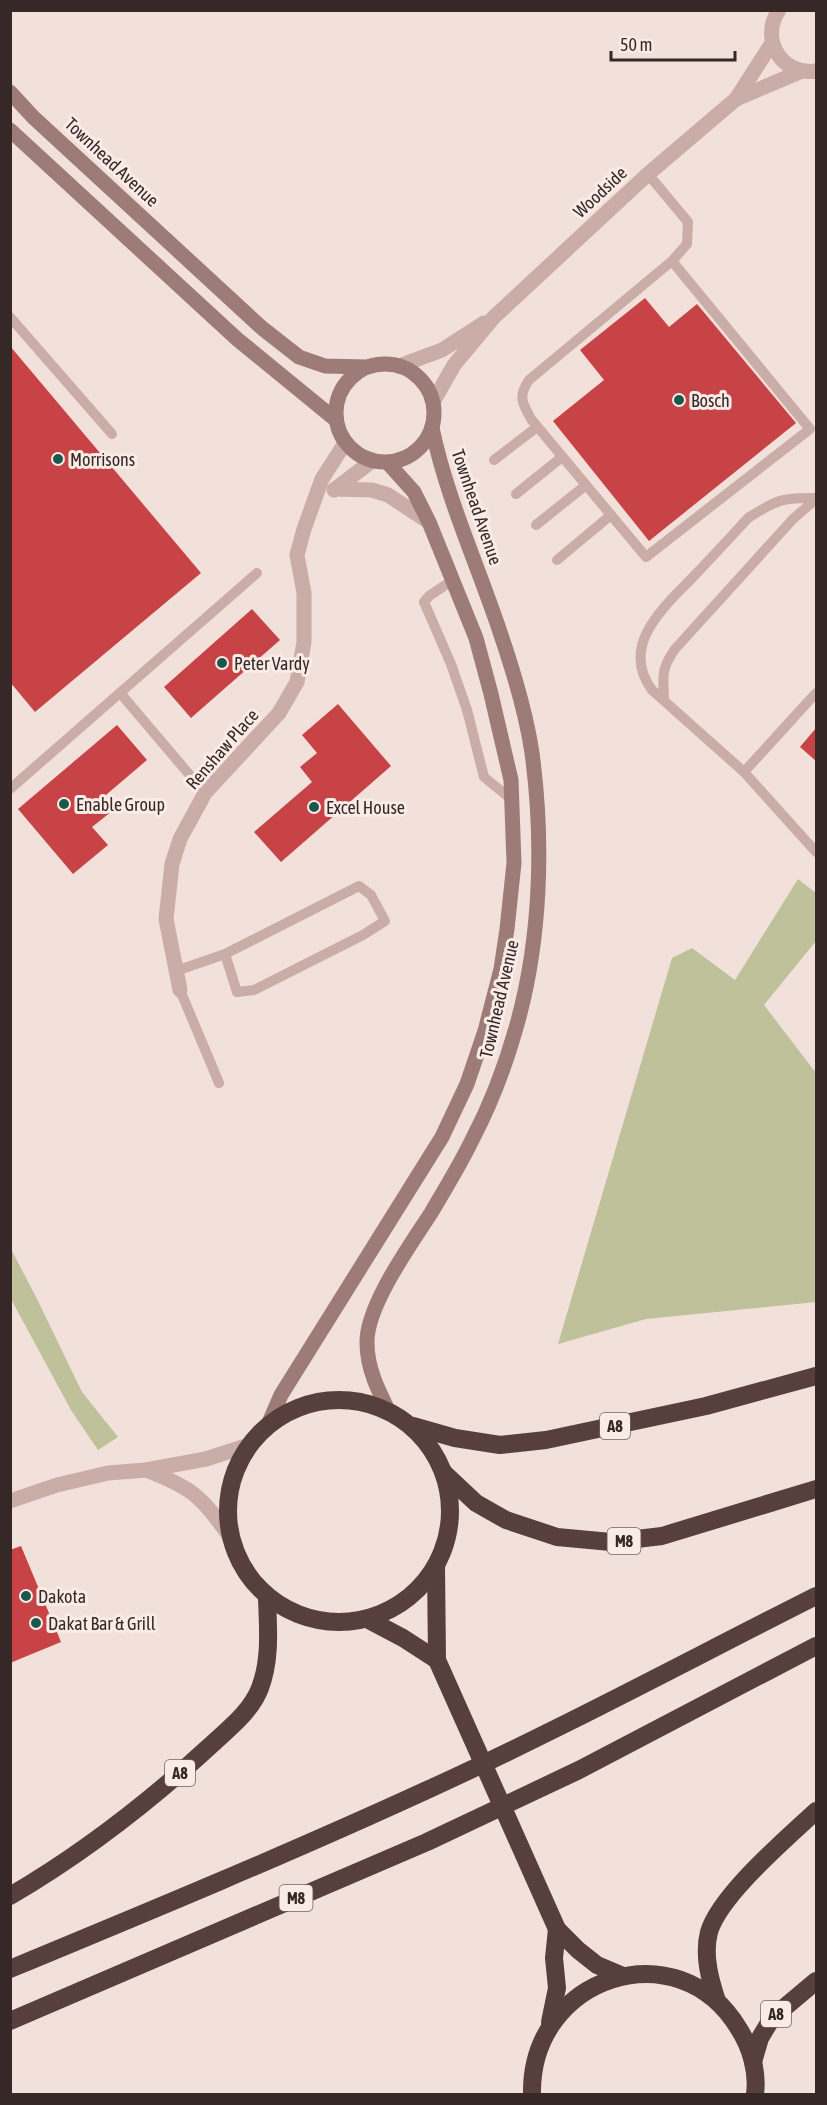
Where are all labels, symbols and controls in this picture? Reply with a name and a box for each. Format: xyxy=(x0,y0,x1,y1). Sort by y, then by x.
scale bar xyxy=(611,24,736,62)
text: 50 m xyxy=(620,34,652,55)
street label: Townhead Avenue xyxy=(61,113,163,211)
street label: Woodside xyxy=(569,162,631,222)
place label: Bosch xyxy=(691,390,730,411)
marker: Bosch xyxy=(672,393,686,407)
street label: Townhead Avenue xyxy=(447,447,507,567)
place label: Morrisons xyxy=(70,449,135,470)
marker: Morrisons xyxy=(51,452,65,466)
place label: Peter Vardy xyxy=(234,653,310,674)
marker: Peter Vardy xyxy=(215,656,229,670)
street label: Renshaw Place xyxy=(181,705,263,793)
place label: Enable Group xyxy=(76,794,165,815)
marker: Enable Group xyxy=(57,797,71,811)
place label: Excel House xyxy=(326,797,405,818)
marker: Excel House xyxy=(307,800,321,814)
street label: Townhead Avenue xyxy=(475,938,523,1060)
road number: A8 xyxy=(600,1413,630,1439)
road number: M8 xyxy=(608,1528,640,1554)
place label: Dakota xyxy=(38,1586,86,1607)
marker: Dakota xyxy=(19,1589,33,1603)
place label: Dakat Bar & Grill xyxy=(48,1613,156,1634)
marker: Dakat Bar & Grill xyxy=(29,1616,43,1630)
road number: A8 xyxy=(165,1760,195,1786)
road number: M8 xyxy=(280,1885,312,1911)
road number: A8 xyxy=(761,2001,791,2027)

